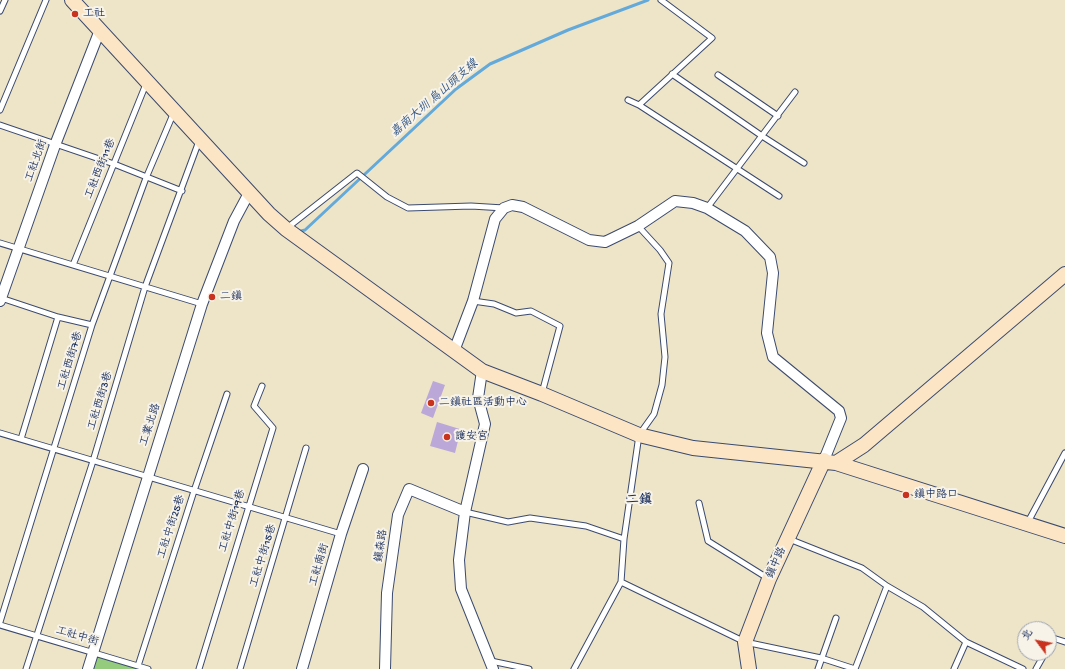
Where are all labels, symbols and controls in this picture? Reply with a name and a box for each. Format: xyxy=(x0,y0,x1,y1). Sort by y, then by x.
place label: 工社 xyxy=(83,7,105,21)
marker: 工社 xyxy=(70,9,80,19)
water label: 嘉南大圳 烏山頭支線 xyxy=(388,57,482,141)
street label: 工社西街11巷 xyxy=(83,137,119,201)
street label: 工社北街 xyxy=(23,138,51,184)
place label: 二鎮 xyxy=(220,290,242,304)
marker: 二鎮 xyxy=(207,292,217,302)
street label: 工社西街7巷 xyxy=(56,330,86,392)
street label: 工社西街3巷 xyxy=(86,370,116,432)
place label: 二鎮社區活動中心 xyxy=(439,396,527,410)
marker: 二鎮社區活動中心 xyxy=(426,398,436,408)
street label: 工業北路 xyxy=(138,402,164,448)
place label: 護安宮 xyxy=(455,430,488,444)
marker: 護安宮 xyxy=(442,432,452,442)
street label: 工社中街19巷 xyxy=(217,488,249,554)
place label: 鎮中路口 xyxy=(914,488,958,502)
marker: 鎮中路口 xyxy=(901,490,911,500)
street label: 工社中街25巷 xyxy=(155,493,189,561)
district label: 二鎮 xyxy=(626,493,652,509)
street label: 工社中街15巷 xyxy=(248,523,280,589)
street label: 鎮森路 xyxy=(373,529,391,563)
street label: 工社南街 xyxy=(308,542,332,588)
street label: 鎮中路 xyxy=(764,545,790,581)
north arrow xyxy=(1017,621,1057,661)
street label: 工社中街 xyxy=(54,625,100,649)
text: 北 xyxy=(1020,627,1036,643)

